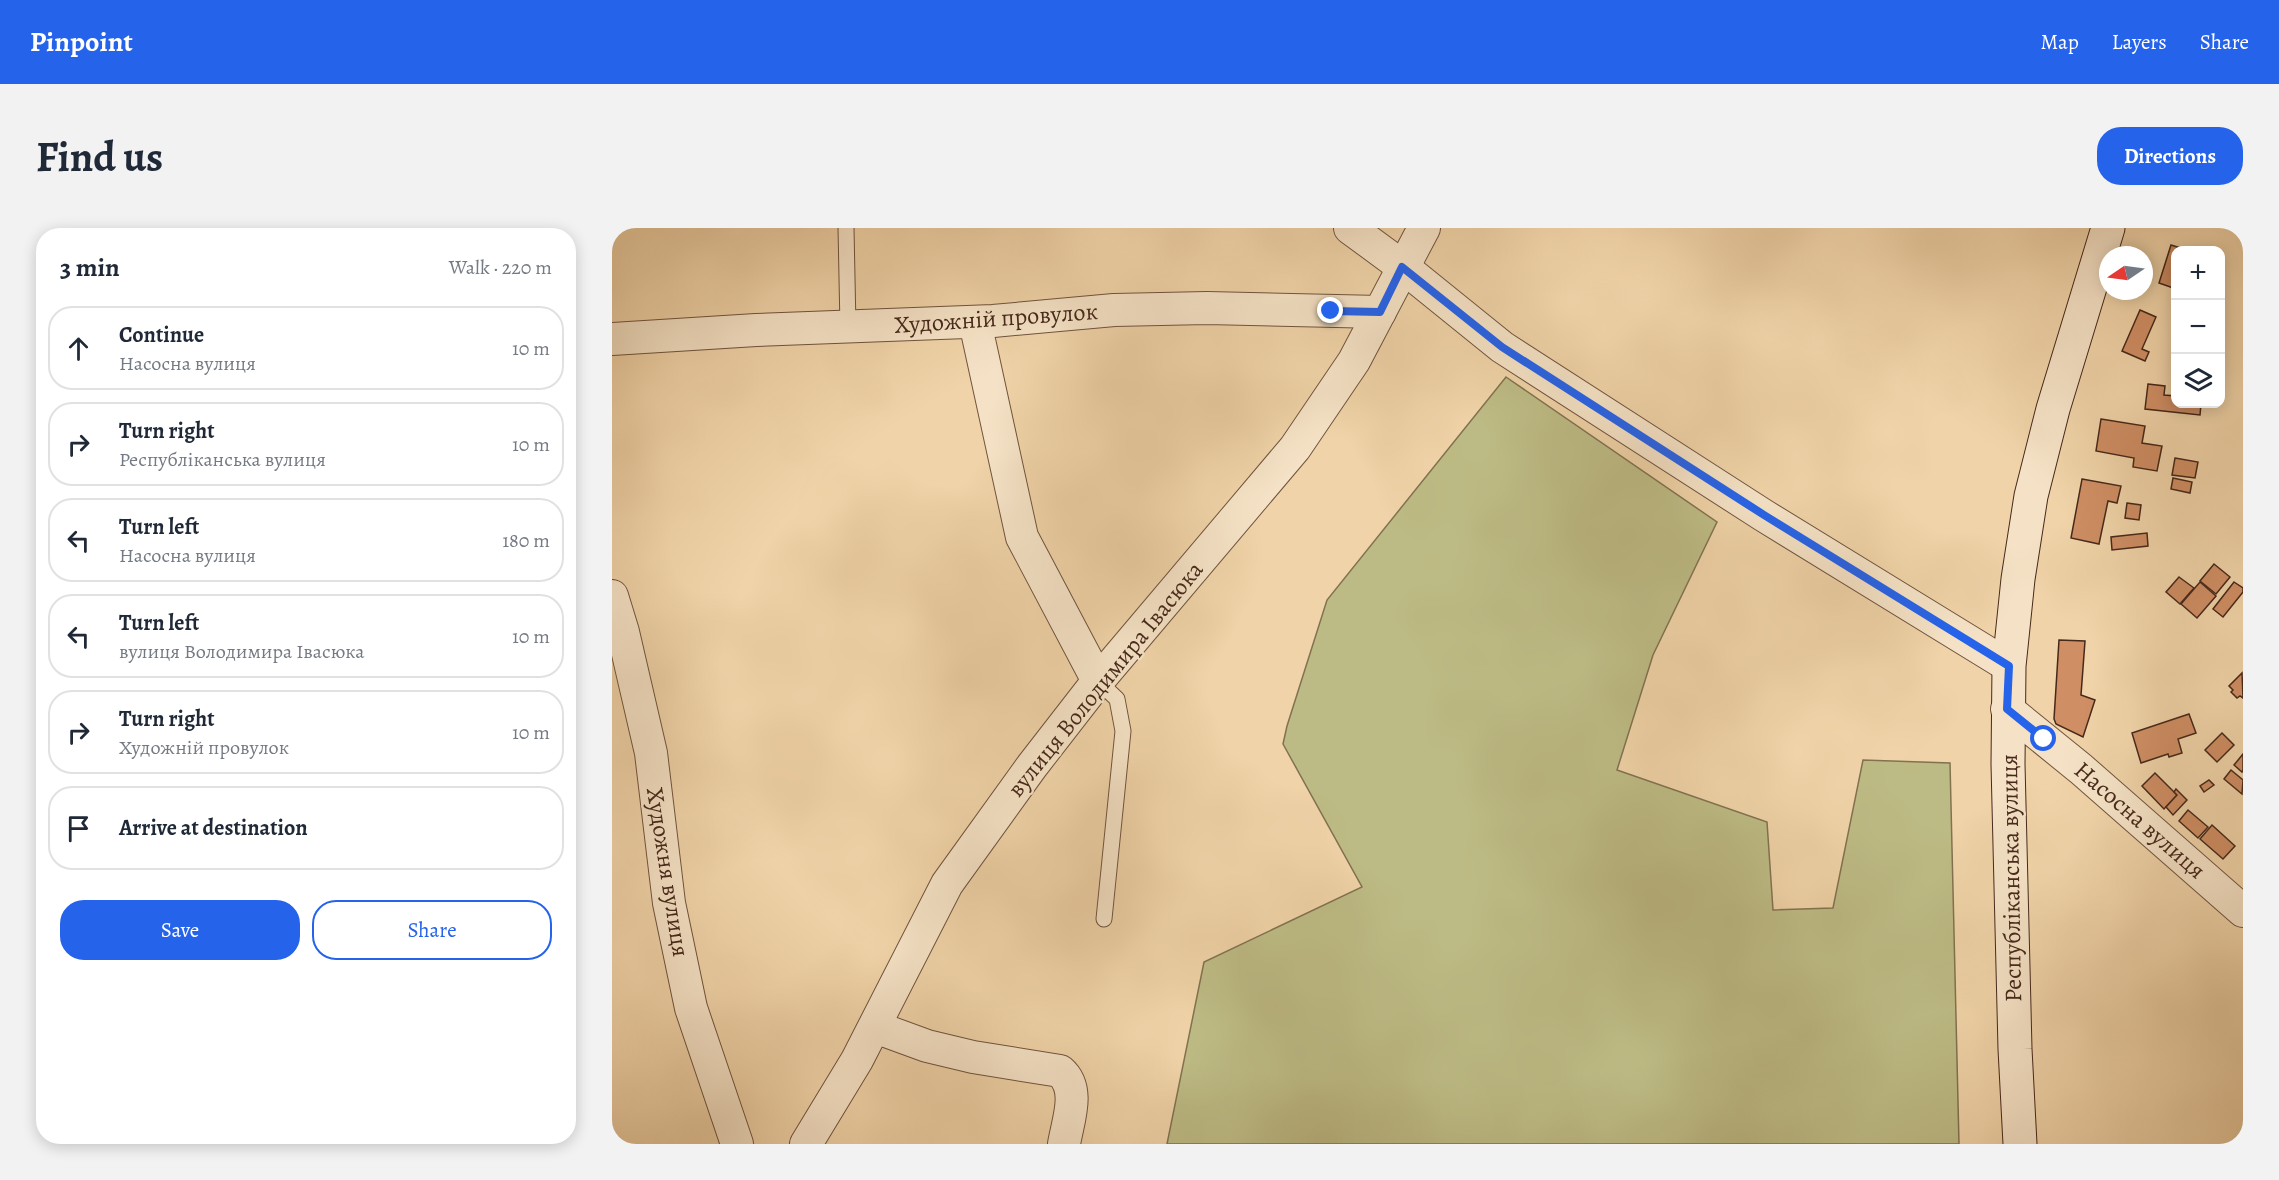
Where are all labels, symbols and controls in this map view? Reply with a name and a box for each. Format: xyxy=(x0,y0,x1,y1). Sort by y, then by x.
text: Pinpoint xyxy=(30,23,133,61)
text: Map xyxy=(2040,28,2079,56)
text: Layers xyxy=(2112,28,2167,56)
text: Share xyxy=(2200,28,2249,56)
button: Directions xyxy=(2097,127,2243,185)
text: Find us xyxy=(36,128,163,185)
north arrow xyxy=(2099,246,2153,300)
map controls xyxy=(2171,246,2225,408)
button: + xyxy=(2171,246,2225,300)
text: 3 min xyxy=(60,250,120,285)
text: Walk · 220 m xyxy=(449,254,552,281)
street label: Художній провулок xyxy=(893,295,1099,341)
route end xyxy=(1317,297,1343,323)
button: − xyxy=(2171,300,2225,354)
text: Continue xyxy=(119,320,204,350)
icon: ahead xyxy=(62,332,95,365)
text: 10 m xyxy=(512,335,550,362)
text: Насосна вулиця xyxy=(119,350,256,377)
button: layers xyxy=(2171,354,2225,408)
text: Turn right xyxy=(119,416,215,446)
icon: right xyxy=(62,428,95,461)
text: 10 m xyxy=(512,431,550,458)
text: Республіканська вулиця xyxy=(119,446,326,473)
text: Turn left xyxy=(119,512,199,542)
icon: left xyxy=(62,524,95,557)
text: 180 m xyxy=(502,527,550,554)
text: Насосна вулиця xyxy=(119,542,256,569)
street label: вулиця Володимира Івасюка xyxy=(1000,554,1210,804)
text: Turn left xyxy=(119,608,199,638)
icon: left xyxy=(62,620,95,653)
text: 10 m xyxy=(512,623,550,650)
text: вулиця Володимира Івасюка xyxy=(119,638,365,665)
text: Turn right xyxy=(119,704,215,734)
icon: right xyxy=(62,716,95,749)
text: 10 m xyxy=(512,719,550,746)
route start xyxy=(2030,725,2056,751)
text: Художній провулок xyxy=(119,734,289,761)
street label: Республіканська вулиця xyxy=(1993,754,2029,1002)
street label: Насосна вулиця xyxy=(2068,754,2212,886)
street label: Художня вулиця xyxy=(639,785,697,959)
icon: arrive xyxy=(62,812,95,845)
text: Arrive at destination xyxy=(119,813,308,843)
button: Save xyxy=(60,900,300,960)
button: Share xyxy=(312,900,552,960)

